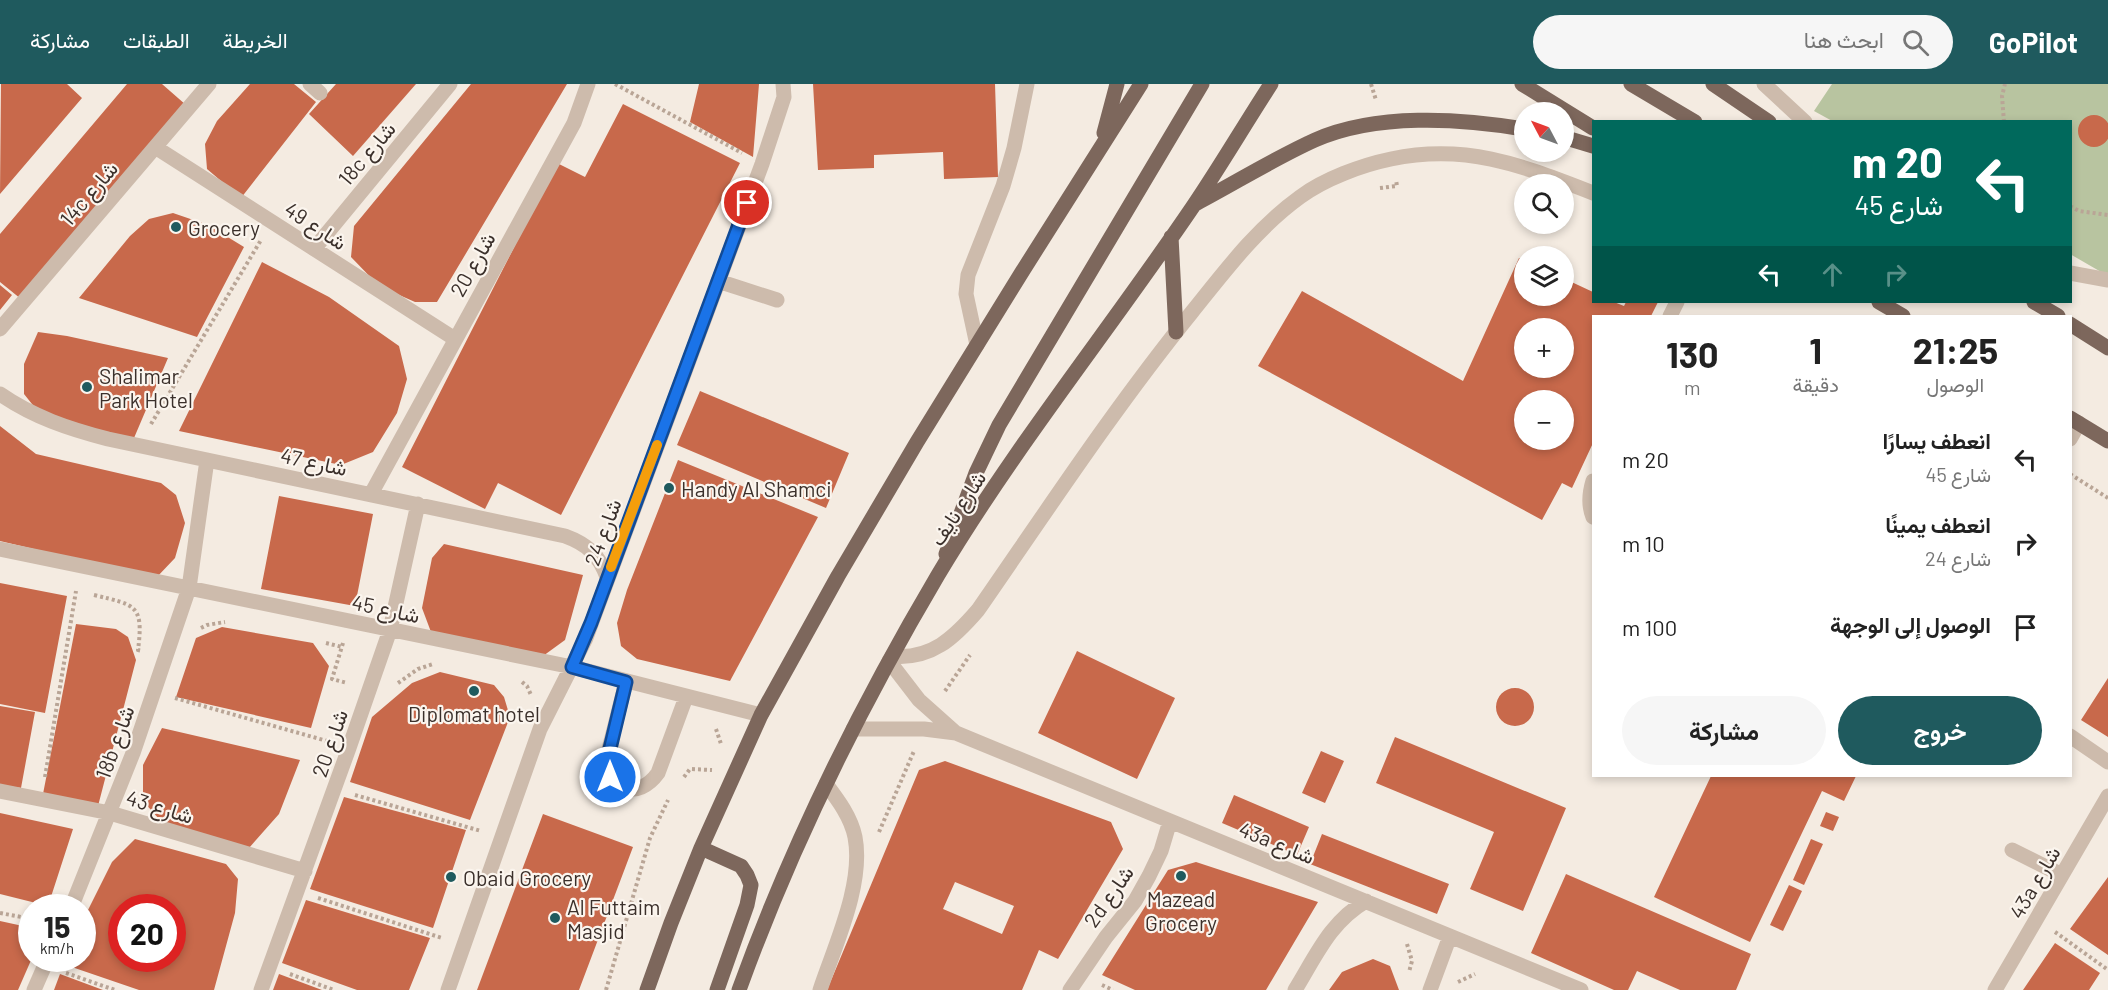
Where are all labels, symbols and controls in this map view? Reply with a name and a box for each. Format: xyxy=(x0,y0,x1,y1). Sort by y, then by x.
search box xyxy=(1533,15,1953,69)
text: GoPilot xyxy=(1989,25,2078,59)
text: ابحث هنا xyxy=(1804,26,1884,52)
icon: search xyxy=(1899,26,1932,59)
text: مشاركة xyxy=(30,27,90,52)
text: الطبقات xyxy=(123,27,190,52)
text: الخريطة xyxy=(223,27,288,52)
north arrow xyxy=(1514,102,1574,162)
map controls xyxy=(1514,102,1574,450)
street label: 18c شارع xyxy=(332,116,402,192)
text: 20 m xyxy=(1852,136,1943,186)
icon: left xyxy=(1964,144,2042,222)
street label: 14c شارع xyxy=(54,156,124,232)
button: search xyxy=(1514,174,1574,234)
pin xyxy=(721,177,772,228)
icon: arrive xyxy=(730,186,763,219)
text: شارع 45 xyxy=(1855,188,1943,220)
street label: شارع 49 xyxy=(279,196,352,257)
place label: Grocery xyxy=(188,215,260,240)
marker: Grocery xyxy=(169,220,183,234)
street label: شارع 20 xyxy=(444,228,502,302)
button: layers xyxy=(1514,246,1574,306)
icon: left xyxy=(1753,258,1786,291)
icon: ahead xyxy=(1816,258,1849,291)
icon: right xyxy=(1879,258,1912,291)
button: + xyxy=(1514,318,1574,378)
text: 1 xyxy=(1809,328,1822,371)
text: 21:25 xyxy=(1913,328,1998,371)
text: 130 xyxy=(1666,332,1719,375)
place label: Shalimar Park Hotel xyxy=(99,363,193,412)
text: دقيقة xyxy=(1793,372,1839,396)
text: الوصول xyxy=(1927,372,1984,396)
text: m xyxy=(1684,375,1701,399)
marker: Shalimar Park Hotel xyxy=(80,380,94,394)
button: − xyxy=(1514,390,1574,450)
text: انعطف يسارًا xyxy=(1882,427,1991,453)
street label: شارع 47 xyxy=(278,442,350,483)
icon: left xyxy=(2009,443,2042,476)
text: 20 m xyxy=(1622,446,1669,472)
text: شارع 45 xyxy=(1925,462,1991,486)
street label: شارع نايف xyxy=(924,466,993,552)
place label: Handy Al Shamci xyxy=(681,476,832,501)
marker: Handy Al Shamci xyxy=(662,481,676,495)
street label: شارع 24 xyxy=(578,495,628,570)
text: انعطف يمينًا xyxy=(1885,511,1991,537)
icon: right xyxy=(2009,527,2042,560)
text: 10 m xyxy=(1622,530,1665,556)
text: شارع 24 xyxy=(1925,546,1991,570)
street label: شارع 45 xyxy=(349,589,422,630)
text: الوصول إلى الوجهة xyxy=(1830,611,1991,637)
icon: arrive xyxy=(2009,611,2042,644)
text: 100 m xyxy=(1622,614,1677,640)
marker: Diplomat hotel xyxy=(467,684,481,698)
button: مشاركة xyxy=(1622,696,1826,765)
button: خروج xyxy=(1838,696,2042,765)
place label: Diplomat hotel xyxy=(408,701,540,726)
street label: 18b شارع xyxy=(89,702,142,783)
street label: شارع 20 xyxy=(306,706,355,781)
position arrow xyxy=(578,745,642,809)
street label: شارع 43 xyxy=(123,784,197,831)
street label: 43a شارع xyxy=(1234,816,1319,871)
street label: 43a شارع xyxy=(2003,841,2067,924)
street label: 2d شارع xyxy=(1078,860,1141,933)
place label: Obaid Grocery xyxy=(463,865,591,890)
marker: Mazead Grocery xyxy=(1174,869,1188,883)
marker: Obaid Grocery xyxy=(444,870,458,884)
place label: Mazead Grocery xyxy=(1145,886,1217,935)
speed limit sign: 20 xyxy=(108,894,186,972)
place label: Al Futtaim Masjid xyxy=(567,894,660,943)
text: 15 xyxy=(44,908,70,944)
marker: Al Futtaim Masjid xyxy=(548,911,562,925)
text: km/h xyxy=(40,939,74,957)

